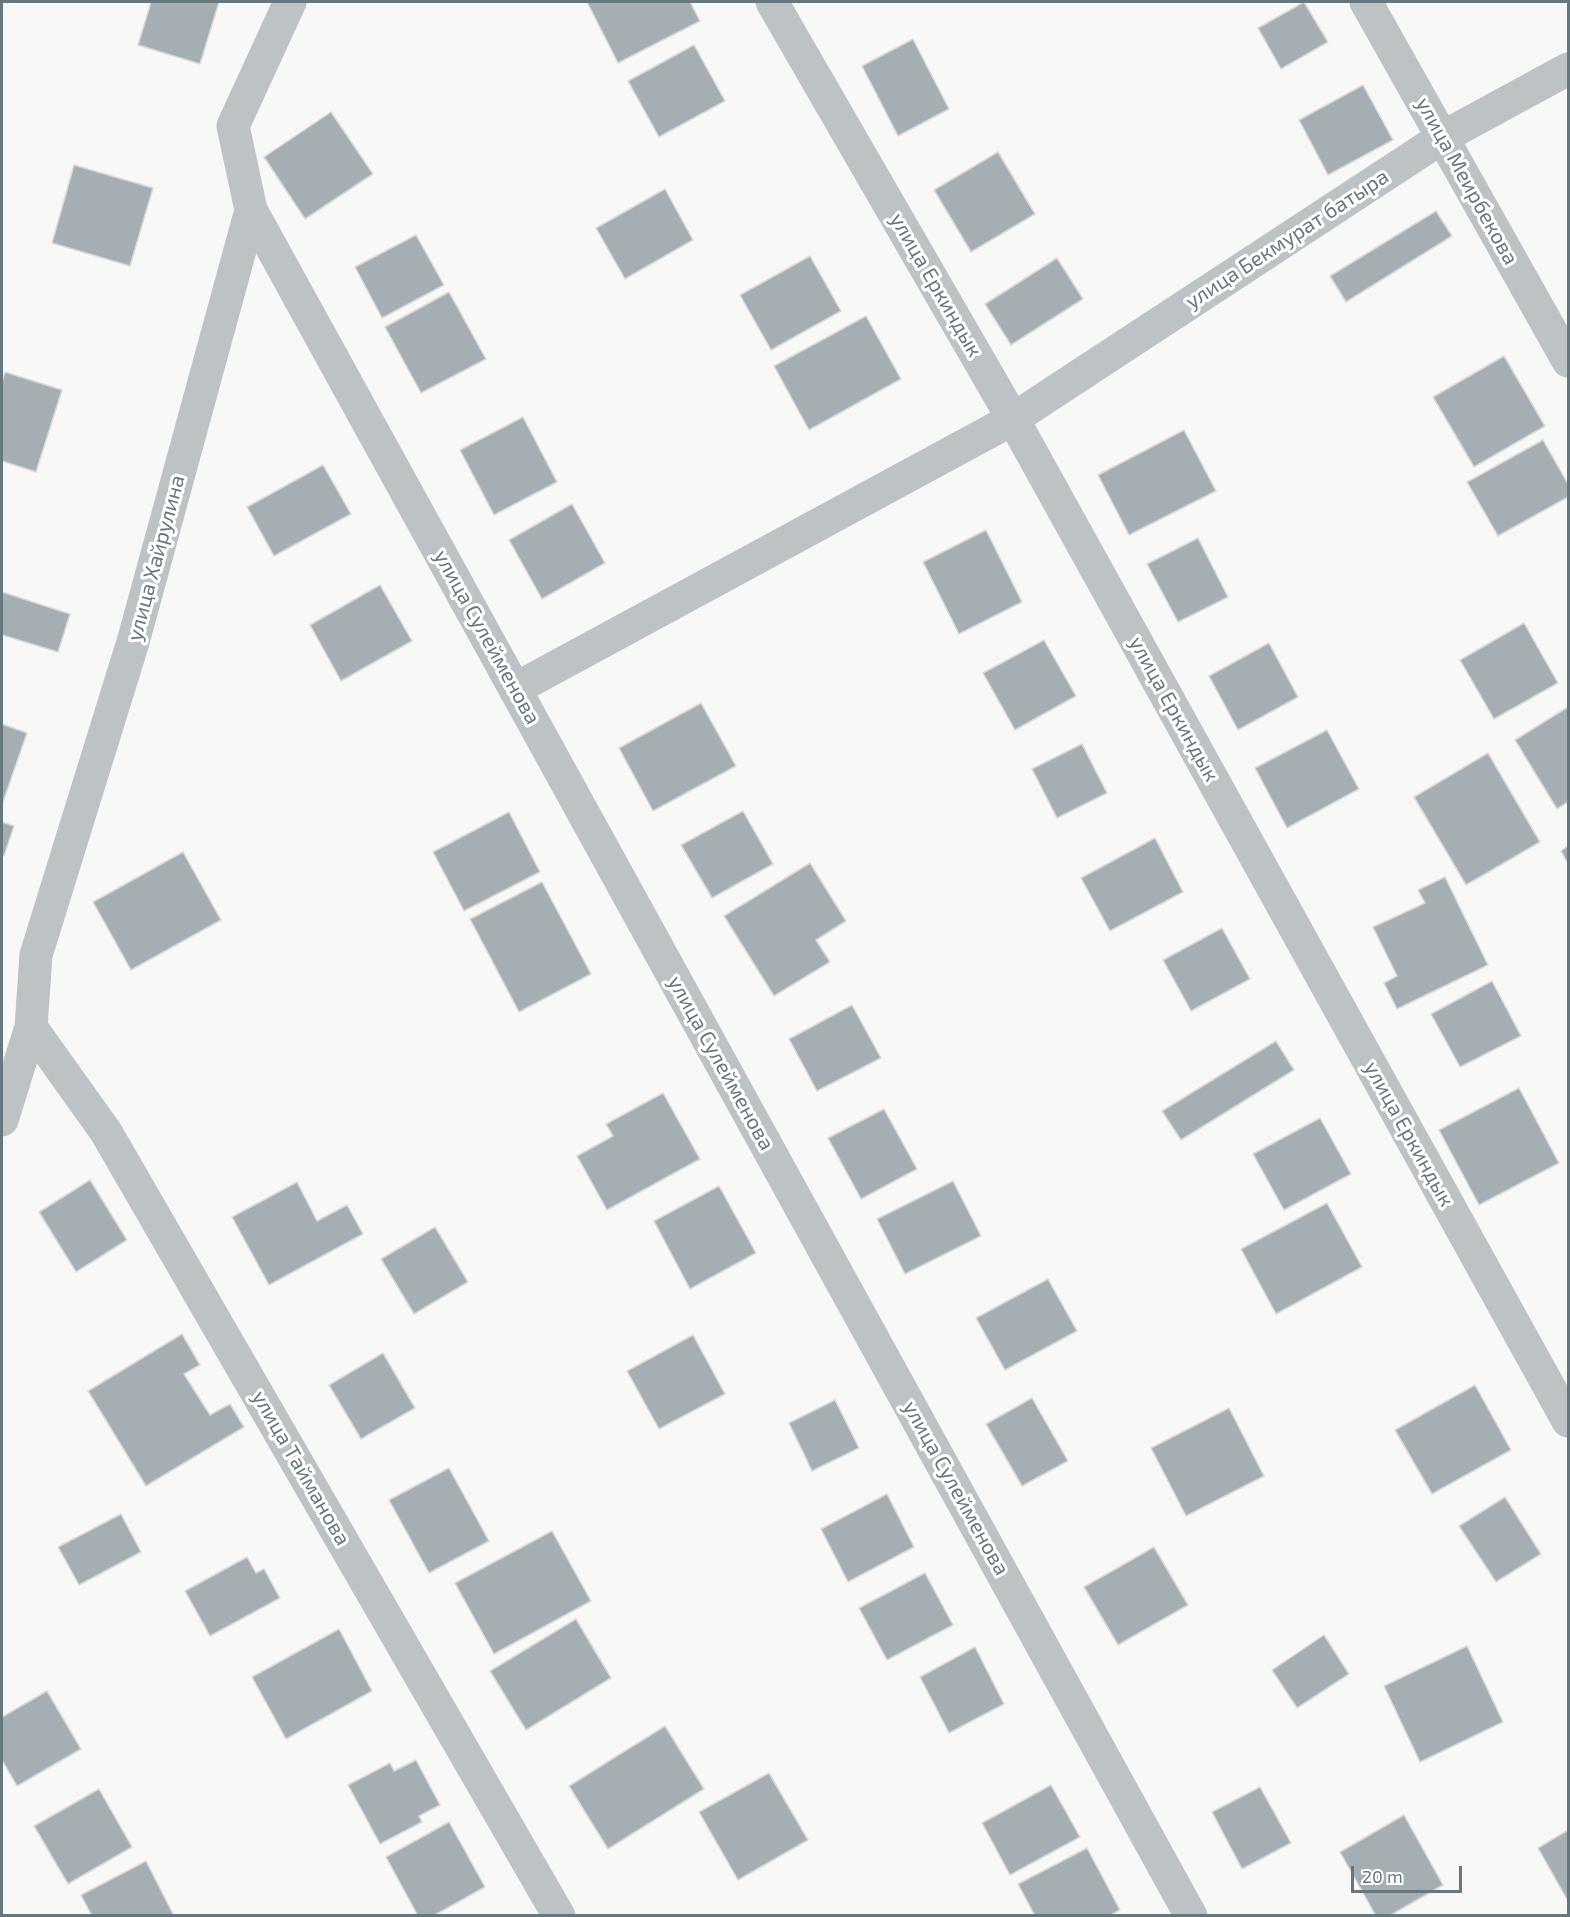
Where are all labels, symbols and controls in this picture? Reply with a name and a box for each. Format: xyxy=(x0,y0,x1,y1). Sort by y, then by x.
street label: улица Меирбекова xyxy=(1411,93,1523,269)
street label: улица Бекмурат батыра xyxy=(1181,164,1393,314)
street label: улица Еркиндык xyxy=(885,209,987,361)
street label: улица Хайрулина xyxy=(122,472,190,644)
street label: улица Сулейменова xyxy=(429,545,545,729)
street label: улица Еркиндык xyxy=(1124,632,1224,786)
street label: улица Сулейменова xyxy=(663,971,779,1155)
street label: улица Еркиндык xyxy=(1359,1057,1459,1211)
street label: улица Тайманова xyxy=(247,1386,355,1550)
street label: улица Сулейменова xyxy=(898,1396,1014,1580)
scale bar xyxy=(1354,1854,1465,1892)
text: 20 m xyxy=(1362,1865,1403,1887)

